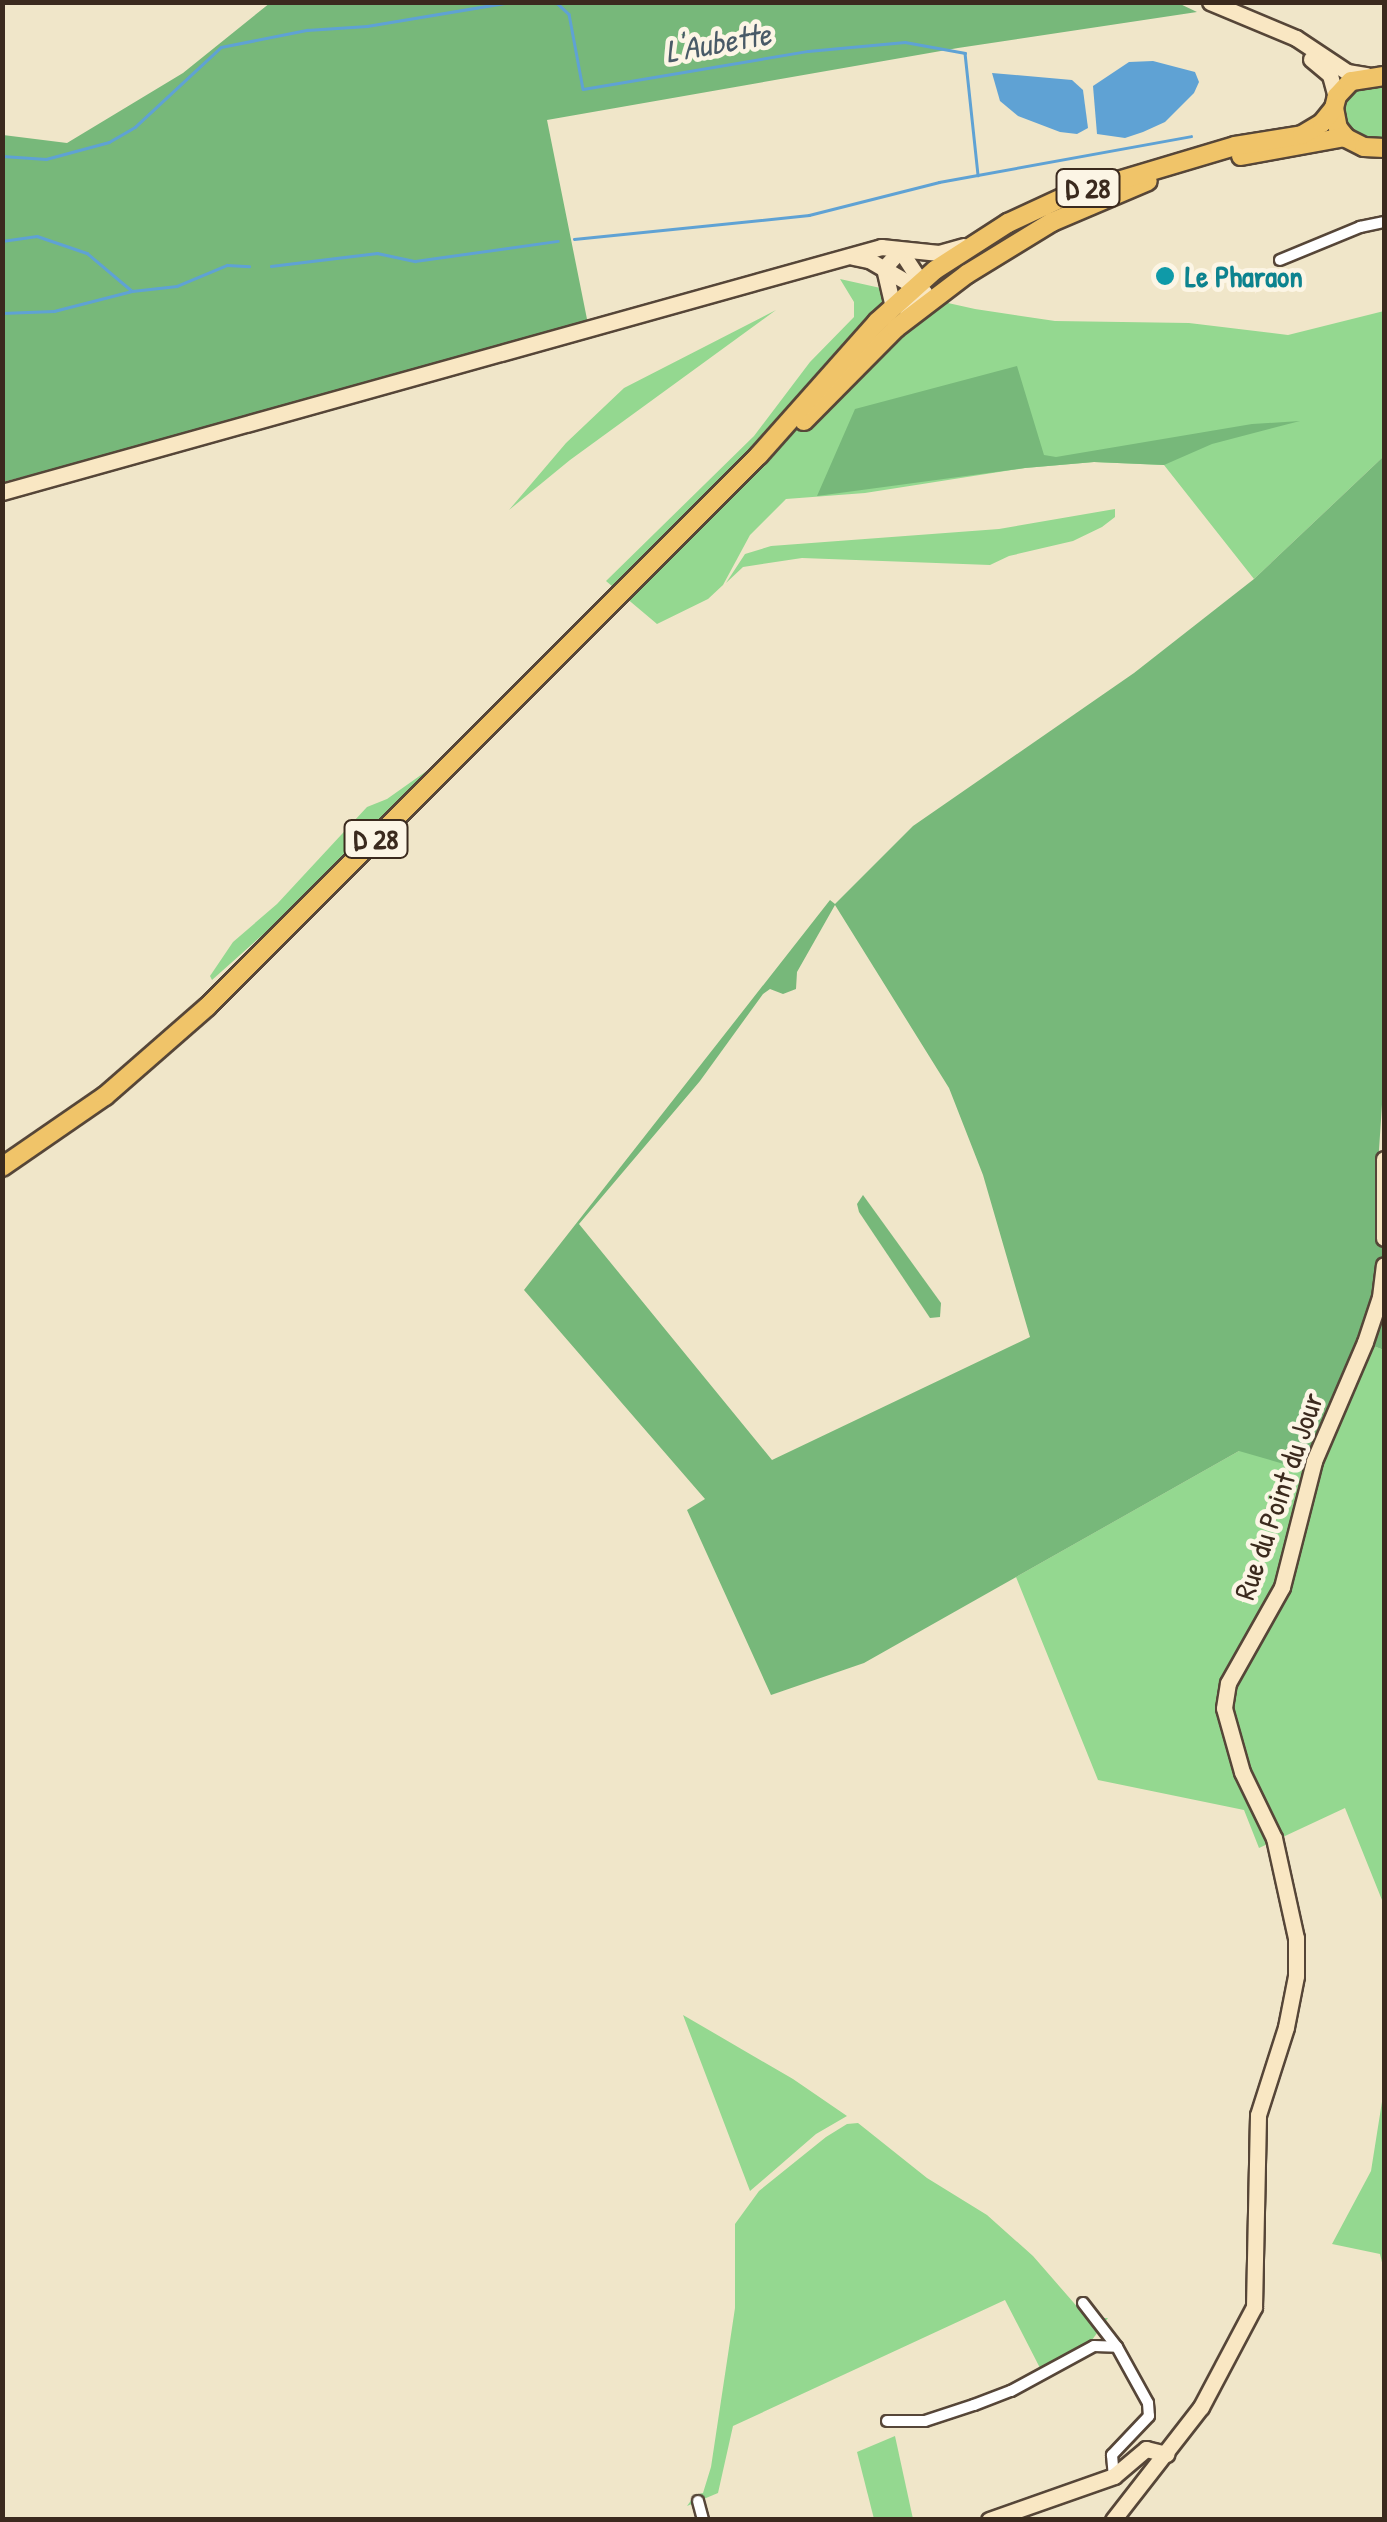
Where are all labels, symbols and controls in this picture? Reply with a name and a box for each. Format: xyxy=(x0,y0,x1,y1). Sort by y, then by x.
water label: L'Aubette xyxy=(662,15,774,71)
road number: D 28 xyxy=(1056,165,1120,211)
place label: Le Pharaon xyxy=(1185,258,1303,294)
marker: Le Pharaon xyxy=(1154,265,1176,287)
road number: D 28 xyxy=(344,816,408,862)
street label: Rue du Point du Jour xyxy=(1226,1388,1330,1604)

